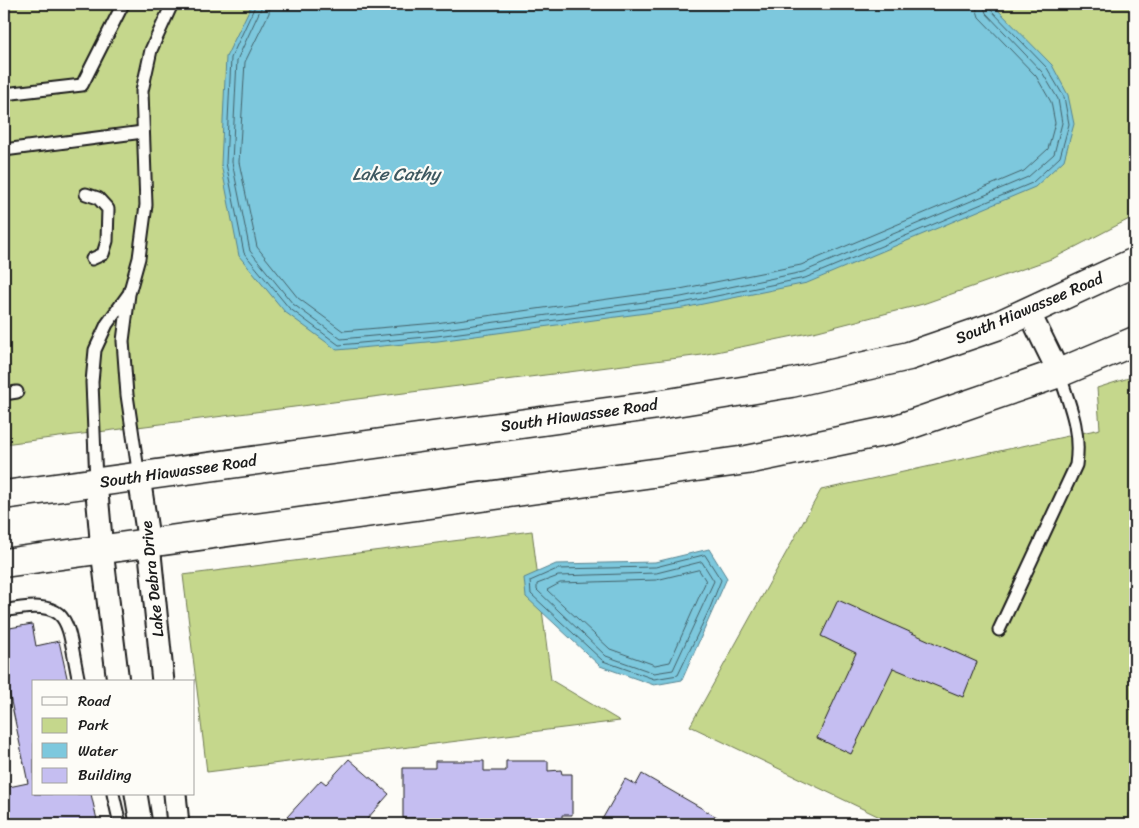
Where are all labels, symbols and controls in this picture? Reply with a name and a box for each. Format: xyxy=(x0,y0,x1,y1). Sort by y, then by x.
water label: Lake Cathy xyxy=(352,158,443,190)
street label: South Hiawassee Road xyxy=(950,263,1109,352)
street label: South Hiawassee Road xyxy=(499,389,661,440)
street label: South Hiawassee Road xyxy=(98,445,260,496)
street label: Lake Debra Drive xyxy=(131,519,173,638)
legend xyxy=(32,680,195,796)
text: Road xyxy=(78,688,111,714)
text: Park xyxy=(78,712,109,738)
text: Water xyxy=(78,738,118,764)
text: Building xyxy=(78,762,132,788)

